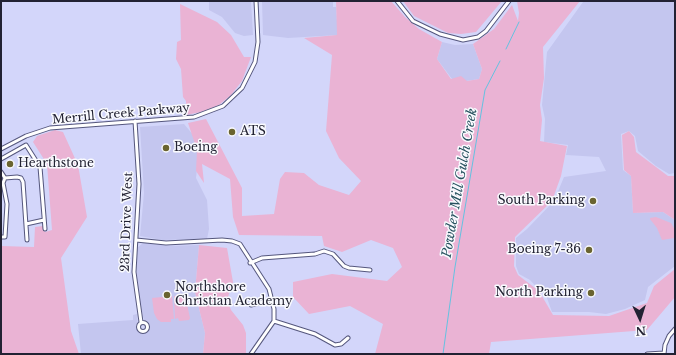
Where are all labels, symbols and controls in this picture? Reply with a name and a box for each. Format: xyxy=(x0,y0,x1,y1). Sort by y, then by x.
street label: Merrill Creek Parkway xyxy=(51,101,191,127)
water label: Powder Mill Gulch Creek xyxy=(439,107,481,259)
place label: ATS xyxy=(240,125,266,139)
marker: ATS xyxy=(227,127,237,137)
place label: Boeing xyxy=(174,141,217,155)
marker: Boeing xyxy=(161,143,171,153)
place label: Hearthstone xyxy=(18,157,94,171)
marker: Hearthstone xyxy=(5,159,15,169)
street label: 23rd Drive West xyxy=(118,172,136,272)
place label: South Parking xyxy=(498,194,585,208)
marker: South Parking xyxy=(588,196,598,206)
place label: Boeing 7-36 xyxy=(508,243,581,257)
marker: Boeing 7-36 xyxy=(584,245,594,255)
place label: Northshore Christian Academy xyxy=(175,281,293,309)
place label: North Parking xyxy=(495,286,583,300)
marker: North Parking xyxy=(586,288,596,298)
marker: Northshore Christian Academy xyxy=(162,290,172,300)
north arrow xyxy=(620,299,660,339)
text: N xyxy=(635,324,646,338)

